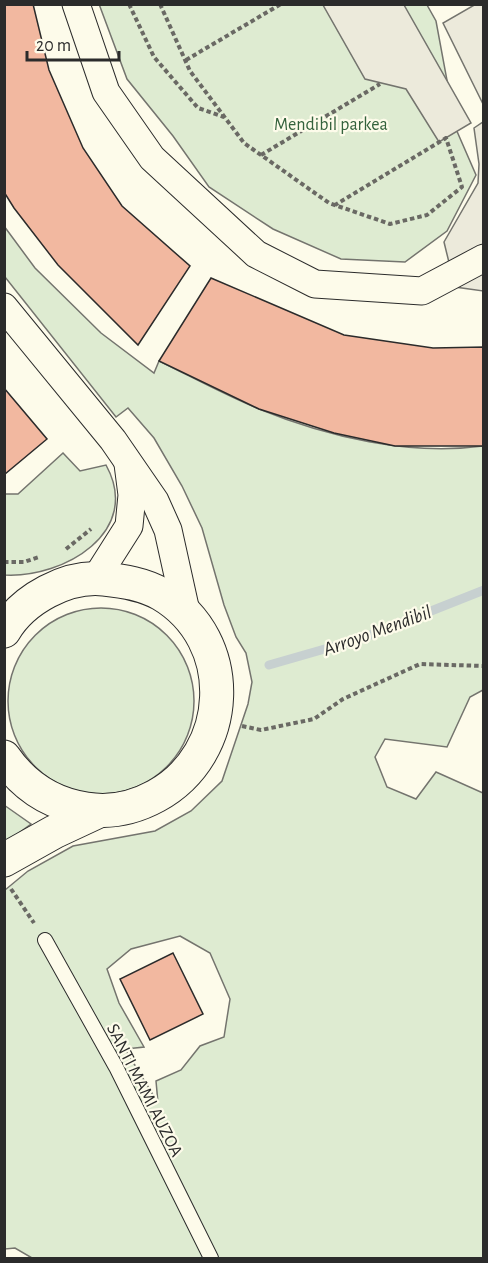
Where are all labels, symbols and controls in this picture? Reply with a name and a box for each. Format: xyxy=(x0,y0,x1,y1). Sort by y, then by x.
scale bar xyxy=(27,24,118,62)
text: 20 m xyxy=(36,37,71,55)
park label: Mendibil parkea xyxy=(274,116,388,134)
water label: Arroyo Mendibil xyxy=(319,602,434,660)
street label: SANTI MAMI AUZOA xyxy=(103,1021,186,1160)

